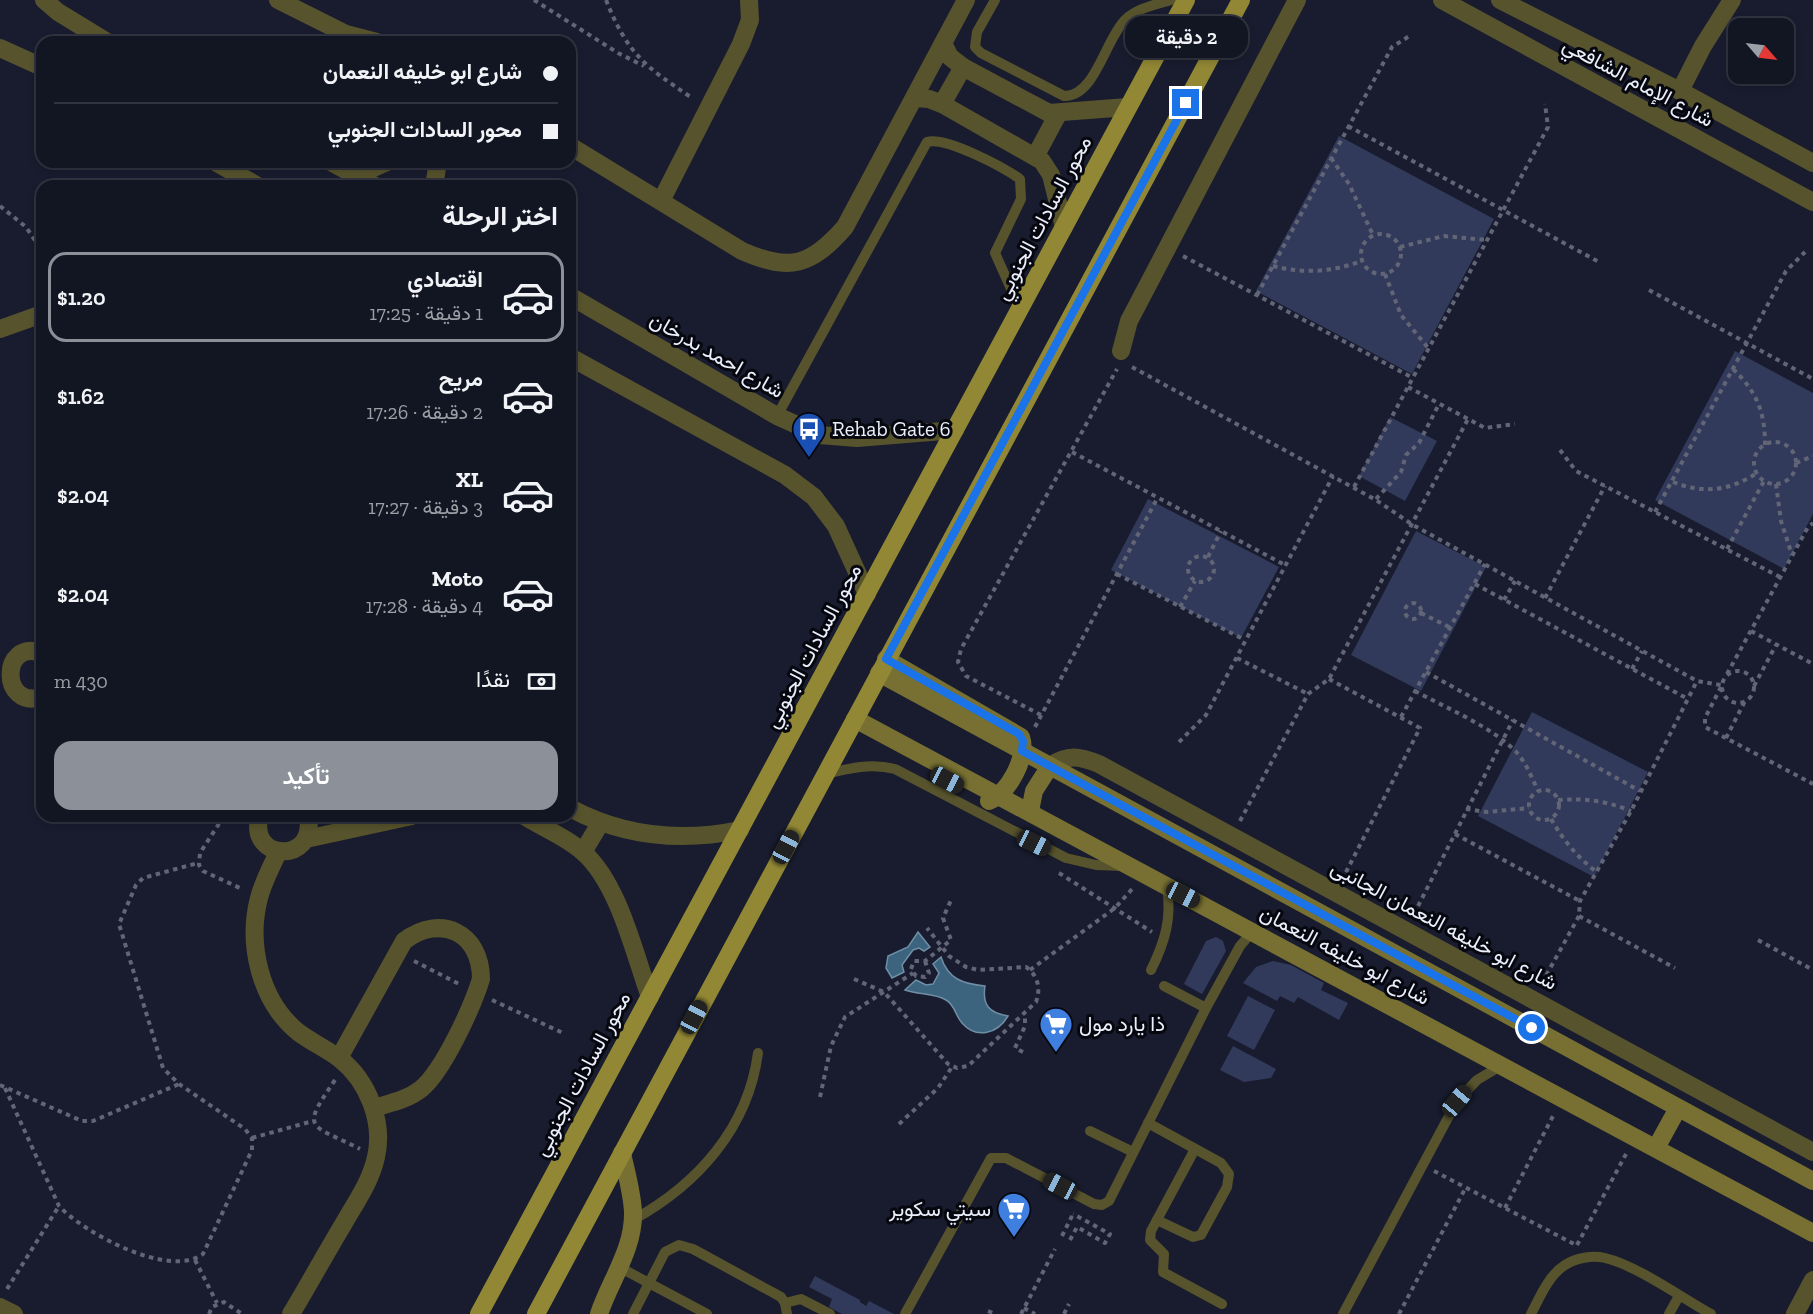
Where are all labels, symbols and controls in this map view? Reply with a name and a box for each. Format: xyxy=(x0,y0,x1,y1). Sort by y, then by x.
callout: 2 دقيقة xyxy=(1124,16,1248,58)
north arrow xyxy=(1728,18,1794,84)
map controls xyxy=(1728,18,1794,84)
text: 2 دقيقة xyxy=(1156,25,1217,49)
street label: شارع الإمام الشافعي xyxy=(1556,31,1718,136)
text: شارع ابو خليفه النعمان xyxy=(323,58,522,85)
route end xyxy=(1172,89,1199,116)
text: محور السادات الجنوبي xyxy=(328,116,522,143)
street label: محور السادات الجنوبي xyxy=(989,131,1101,307)
text: اختر الرحلة xyxy=(442,200,558,232)
text: اقتصادي xyxy=(407,266,483,293)
icon: car xyxy=(501,270,555,324)
text: $1.20 xyxy=(57,284,106,311)
text: 1 دقيقة · 17:25 xyxy=(369,301,483,325)
street label: شارع احمد بدرخان xyxy=(645,306,789,405)
text: مريح xyxy=(439,365,483,392)
icon: car xyxy=(501,369,555,423)
text: $1.62 xyxy=(57,383,104,410)
text: 2 دقيقة · 17:26 xyxy=(366,400,483,424)
bus stop icon: Rehab Gate 6 xyxy=(791,411,827,458)
place label: Rehab Gate 6 xyxy=(832,416,951,441)
text: XL xyxy=(456,466,483,493)
icon: car xyxy=(501,468,555,522)
text: $2.04 xyxy=(57,482,109,509)
text: 3 دقيقة · 17:27 xyxy=(368,495,483,519)
street label: محور السادات الجنوبي xyxy=(759,559,871,735)
text: Moto xyxy=(432,565,483,592)
icon: car xyxy=(501,567,555,621)
text: $2.04 xyxy=(57,581,109,608)
text: 4 دقيقة · 17:28 xyxy=(366,594,483,618)
icon: cash xyxy=(525,665,558,698)
text: نقدًا xyxy=(476,666,510,693)
text: 430 m xyxy=(54,669,108,693)
button: تأكيد xyxy=(54,741,558,810)
car xyxy=(927,764,967,796)
car xyxy=(770,827,802,867)
car xyxy=(1014,827,1054,859)
street label: شارع ابو خليفه النعمان الجانبى xyxy=(1327,855,1561,995)
car xyxy=(1163,879,1203,911)
street label: شارع ابو خليفه النعمان xyxy=(1256,900,1434,1010)
street label: محور السادات الجنوبي xyxy=(528,987,640,1163)
car xyxy=(678,997,710,1037)
supermarket icon: ذا يارد مول xyxy=(1038,1006,1074,1053)
place label: ذا يارد مول xyxy=(1079,1011,1165,1037)
route start xyxy=(1518,1014,1545,1041)
car xyxy=(1439,1081,1475,1121)
car xyxy=(1040,1170,1080,1202)
supermarket icon: سيتي سكوير xyxy=(996,1191,1032,1238)
place label: سيتي سكوير xyxy=(888,1196,991,1226)

